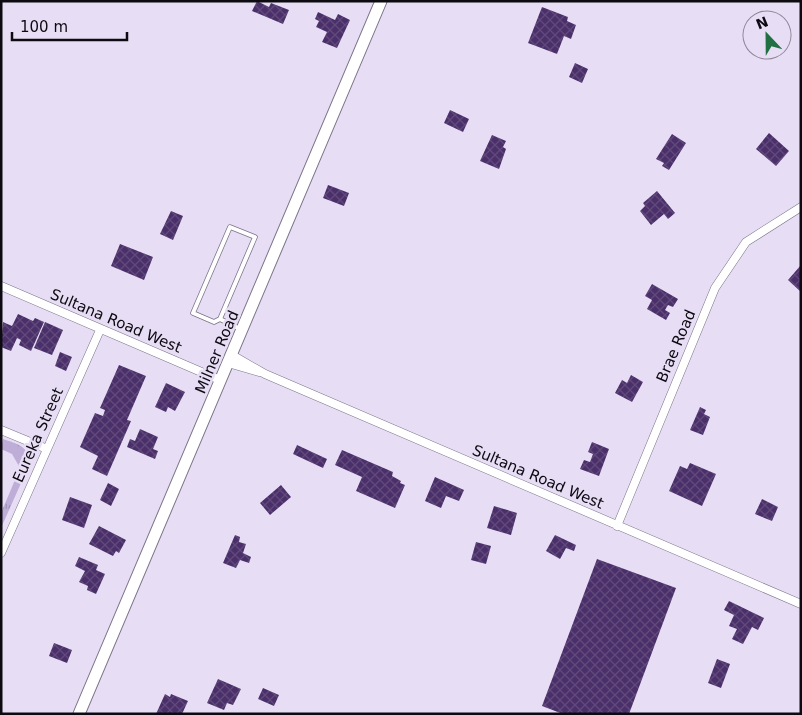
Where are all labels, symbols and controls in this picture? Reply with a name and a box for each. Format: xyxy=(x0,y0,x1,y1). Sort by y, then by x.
scale bar xyxy=(12,10,128,42)
north arrow xyxy=(742,10,792,60)
text: N xyxy=(754,13,771,33)
text: 100 m xyxy=(20,18,68,36)
street label: Sultana Road West xyxy=(48,285,185,357)
street label: Brae Road xyxy=(653,307,699,385)
street label: Milner Road xyxy=(191,308,243,396)
street label: Eureka Street xyxy=(9,385,67,485)
street label: Sultana Road West xyxy=(470,441,607,513)

